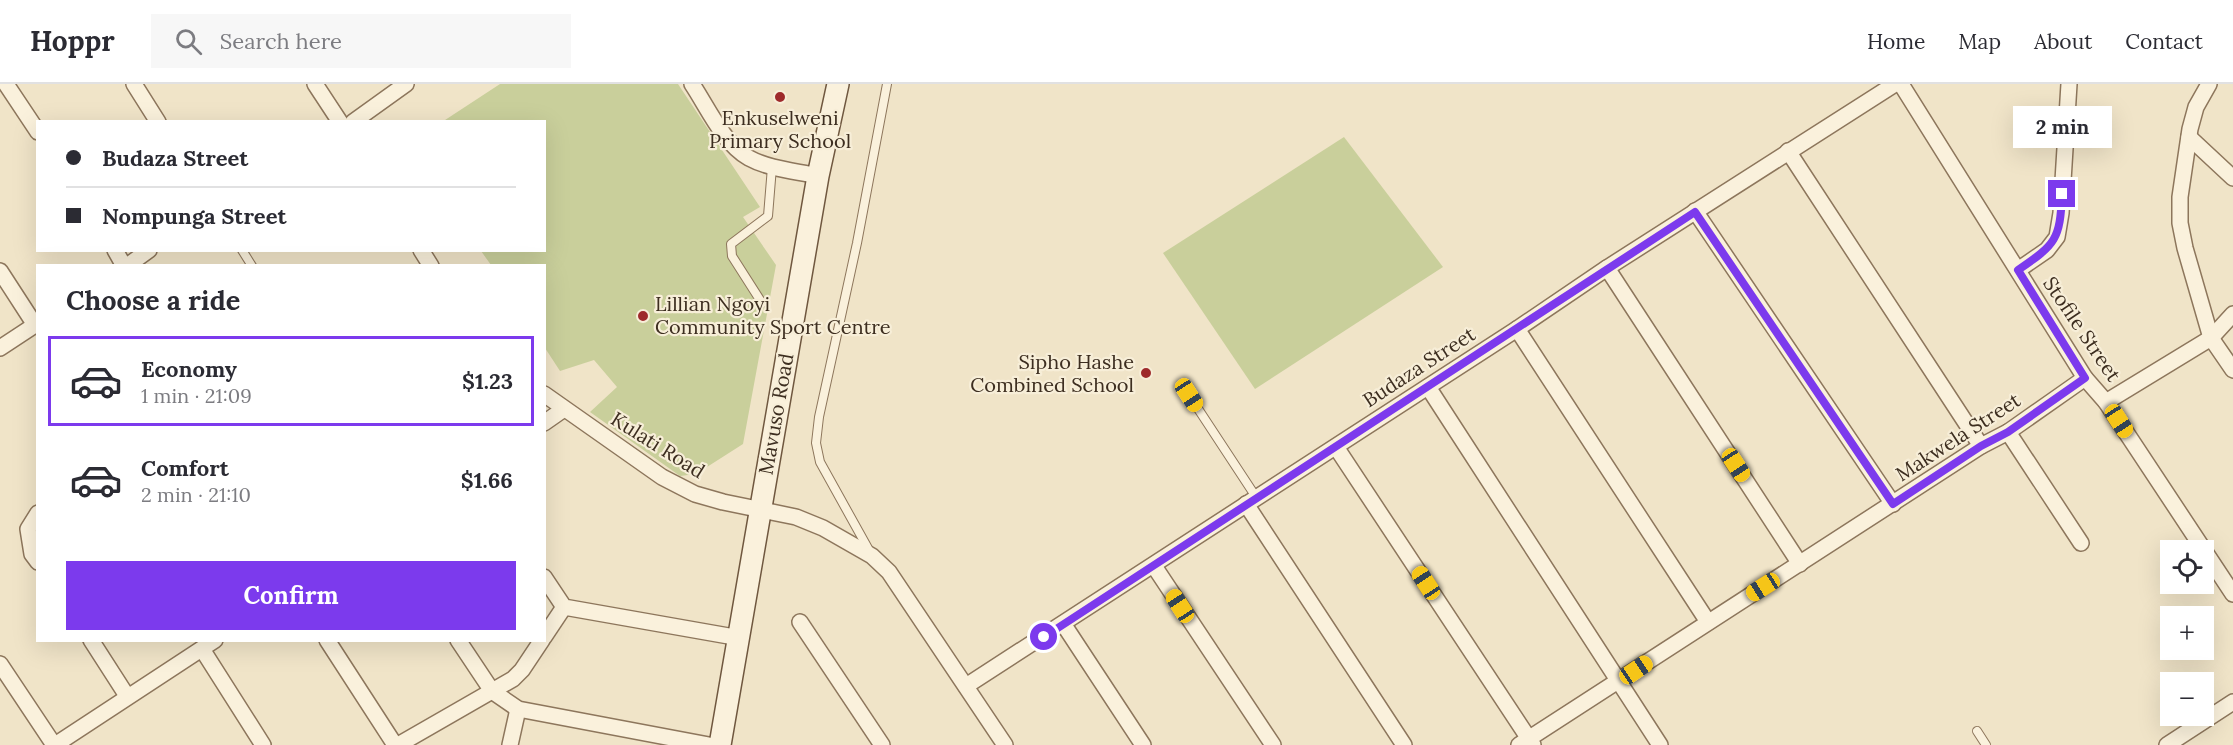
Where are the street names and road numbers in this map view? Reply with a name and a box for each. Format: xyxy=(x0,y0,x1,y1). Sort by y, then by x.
street label: Stofile Street xyxy=(2038,271,2127,386)
street label: Budaza Street xyxy=(1358,321,1480,412)
street label: Mavuso Road xyxy=(753,351,799,477)
street label: Makwela Street xyxy=(1891,387,2025,486)
street label: Kulati Road xyxy=(607,406,710,483)

